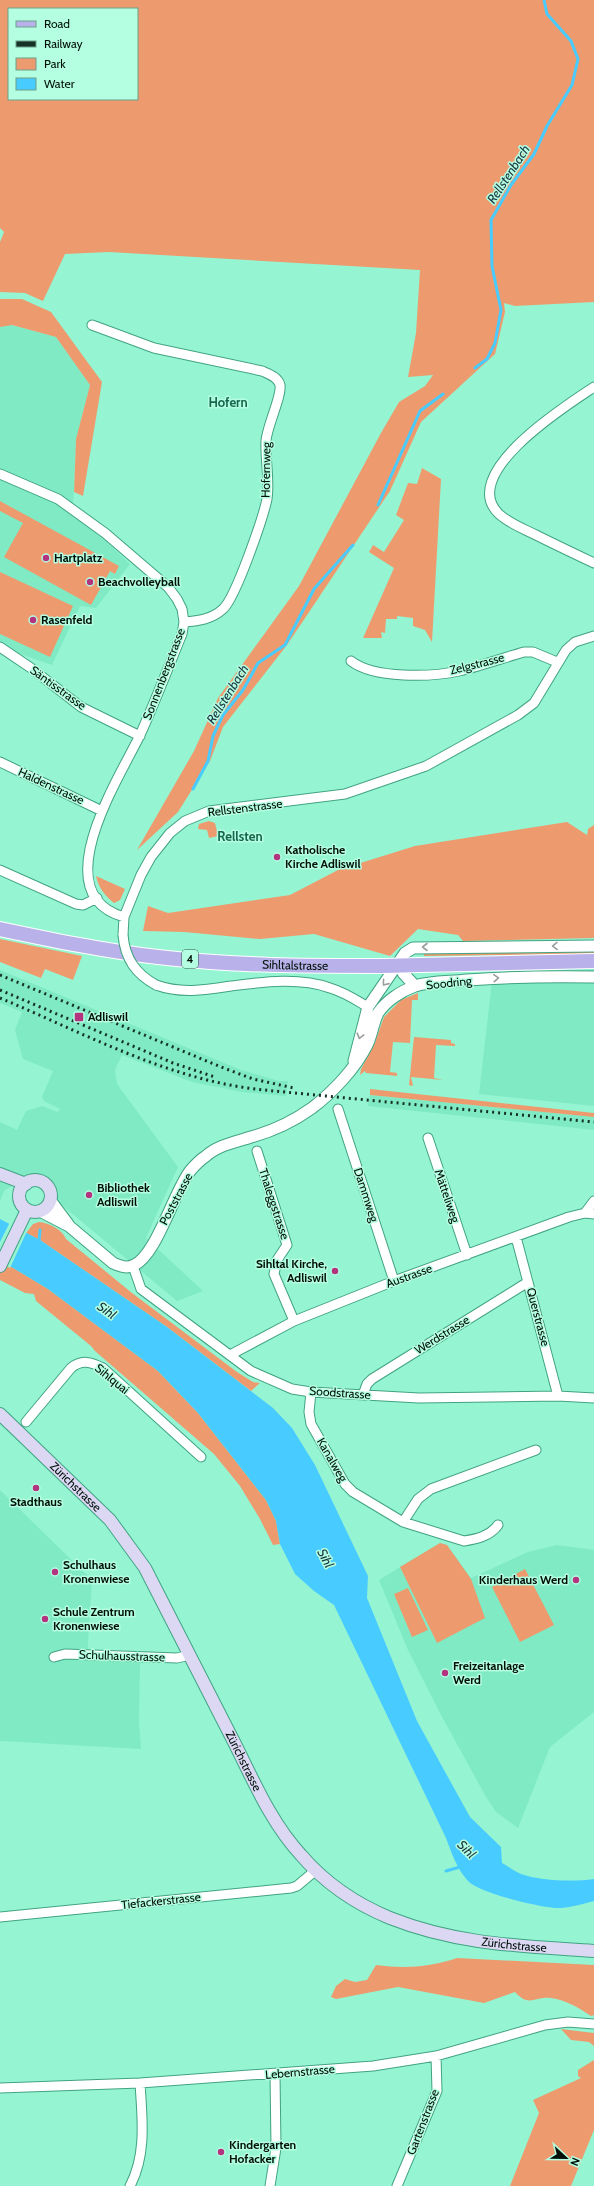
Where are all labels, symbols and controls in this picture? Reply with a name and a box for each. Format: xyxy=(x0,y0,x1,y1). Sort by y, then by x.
legend xyxy=(8,8,138,100)
text: Road xyxy=(44,16,70,31)
text: Railway xyxy=(44,36,82,51)
text: Park xyxy=(44,56,66,71)
text: Water xyxy=(44,76,75,91)
water label: Rellstenbach xyxy=(483,142,533,206)
district label: Hofern xyxy=(208,394,248,410)
street label: Hofernweg xyxy=(258,441,274,498)
place label: Hartplatz xyxy=(54,550,103,565)
marker: Hartplatz xyxy=(41,553,51,563)
place label: Beachvolleyball xyxy=(98,574,180,589)
marker: Beachvolleyball xyxy=(85,577,95,587)
place label: Rasenfeld xyxy=(41,612,93,627)
marker: Rasenfeld xyxy=(28,615,38,625)
street label: Sonnenbergstrasse xyxy=(139,626,188,722)
street label: Zelgstrasse xyxy=(448,649,506,678)
street label: Säntisstrasse xyxy=(27,662,89,713)
water label: Rellstenbach xyxy=(203,662,251,726)
street label: Haldenstrasse xyxy=(16,764,87,807)
street label: Rellstenstrasse xyxy=(207,795,283,820)
district label: Rellsten xyxy=(217,828,263,844)
place label: Katholische Kirche Adliswil xyxy=(285,842,361,871)
marker: Katholische Kirche Adliswil xyxy=(272,852,282,862)
one-way arrow xyxy=(552,942,558,950)
one-way arrow xyxy=(422,943,428,951)
road number: 4 xyxy=(182,950,198,968)
street label: Sihltalstrasse xyxy=(262,957,328,973)
street label: Soodring xyxy=(425,973,474,992)
one-way arrow xyxy=(493,974,499,983)
one-way arrow xyxy=(382,979,389,986)
place label: Adliswil xyxy=(88,1009,128,1024)
marker: Adliswil xyxy=(73,1011,85,1023)
one-way arrow xyxy=(356,1032,365,1039)
street label: Thaleggstrasse xyxy=(256,1166,293,1241)
street label: Dammweg xyxy=(351,1166,383,1225)
street label: Mätteliweg xyxy=(431,1167,464,1226)
street label: Poststrasse xyxy=(156,1170,196,1227)
place label: Bibliothek Adliswil xyxy=(97,1180,150,1209)
marker: Bibliothek Adliswil xyxy=(84,1190,94,1200)
place label: Sihltal Kirche, Adliswil xyxy=(256,1256,327,1285)
street label: Austrasse xyxy=(384,1260,434,1291)
marker: Sihltal Kirche, Adliswil xyxy=(330,1266,340,1276)
street label: Querstrasse xyxy=(523,1286,553,1348)
water label: Sihl xyxy=(94,1298,120,1322)
street label: Werdstrasse xyxy=(412,1312,472,1357)
street label: Sihlquai xyxy=(92,1360,133,1397)
street label: Soodstrasse xyxy=(309,1383,371,1402)
street label: Kanalweg xyxy=(314,1435,352,1485)
street label: Zürichstrasse xyxy=(47,1458,105,1515)
marker: Stadthaus xyxy=(31,1483,41,1493)
place label: Stadthaus xyxy=(10,1494,62,1509)
water label: Sihl xyxy=(314,1546,338,1570)
place label: Schulhaus Kronenwiese xyxy=(63,1557,130,1586)
marker: Schulhaus Kronenwiese xyxy=(50,1567,60,1577)
place label: Kinderhaus Werd xyxy=(479,1572,568,1587)
marker: Kinderhaus Werd xyxy=(571,1575,581,1585)
place label: Schule Zentrum Kronenwiese xyxy=(53,1604,135,1633)
marker: Schule Zentrum Kronenwiese xyxy=(40,1614,50,1624)
street label: Schulhausstrasse xyxy=(79,1647,165,1664)
place label: Freizeitanlage Werd xyxy=(453,1658,524,1687)
marker: Freizeitanlage Werd xyxy=(440,1668,450,1678)
street label: Zürichstrasse xyxy=(223,1728,265,1794)
water label: Sihl xyxy=(454,1837,480,1861)
street label: Tiefackerstrasse xyxy=(121,1889,201,1912)
street label: Zürichstrasse xyxy=(481,1934,547,1955)
street label: Lebernstrasse xyxy=(264,2061,335,2082)
street label: Gartenstrasse xyxy=(403,2087,442,2157)
place label: Kindergarten Hofacker xyxy=(229,2137,296,2166)
north arrow xyxy=(546,2138,586,2178)
marker: Kindergarten Hofacker xyxy=(216,2147,226,2157)
text: N xyxy=(567,2156,583,2168)

